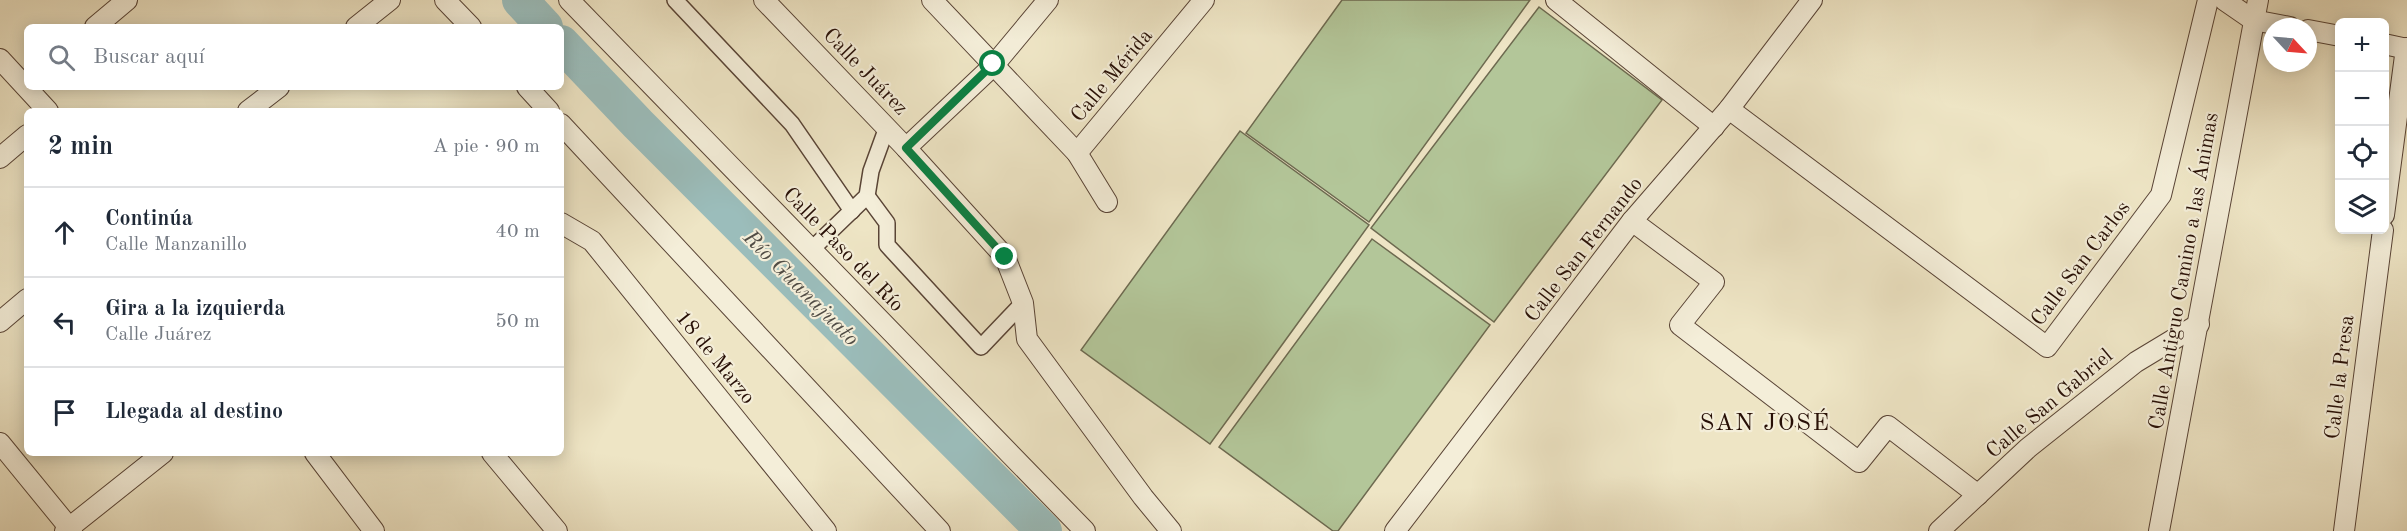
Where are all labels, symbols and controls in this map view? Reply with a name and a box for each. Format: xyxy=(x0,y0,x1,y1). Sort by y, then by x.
north arrow xyxy=(2263,18,2317,72)
map controls xyxy=(2335,18,2389,234)
button: + xyxy=(2335,18,2389,72)
search box xyxy=(24,24,564,90)
street label: Calle Juárez xyxy=(819,25,911,120)
street label: Calle Mérida xyxy=(1067,25,1157,126)
icon: search xyxy=(45,41,78,74)
text: Buscar aquí xyxy=(93,46,205,68)
route start xyxy=(979,50,1005,76)
button: − xyxy=(2335,72,2389,126)
street label: Calle Antiguo Camino a las Ánimas xyxy=(2142,110,2223,431)
button: locate xyxy=(2335,126,2389,180)
text: 2 min xyxy=(48,134,113,160)
text: A pie · 90 m xyxy=(433,137,540,157)
street label: Calle San Fernando xyxy=(1521,174,1647,326)
button: layers xyxy=(2335,180,2389,234)
street label: Calle Paso del Río xyxy=(778,184,907,316)
street label: Calle San Carlos xyxy=(2028,198,2135,330)
text: Continúa xyxy=(105,208,193,230)
icon: ahead xyxy=(48,216,81,249)
text: 40 m xyxy=(495,222,540,242)
water label: Río Guanajuato xyxy=(738,226,863,350)
text: Calle Manzanillo xyxy=(105,235,247,255)
route end xyxy=(991,243,1017,269)
text: Gira a la izquierda xyxy=(105,298,285,320)
icon: left xyxy=(48,306,81,339)
street label: 18 de Marzo xyxy=(671,307,759,408)
text: 50 m xyxy=(495,312,540,332)
street label: Calle la Presa xyxy=(2322,314,2359,441)
text: Calle Juárez xyxy=(105,325,211,345)
street label: Calle San Gabriel xyxy=(1983,345,2117,463)
icon: arrive xyxy=(48,396,81,429)
text: Llegada al destino xyxy=(105,401,283,423)
district label: SAN JOSÉ xyxy=(1699,408,1831,436)

